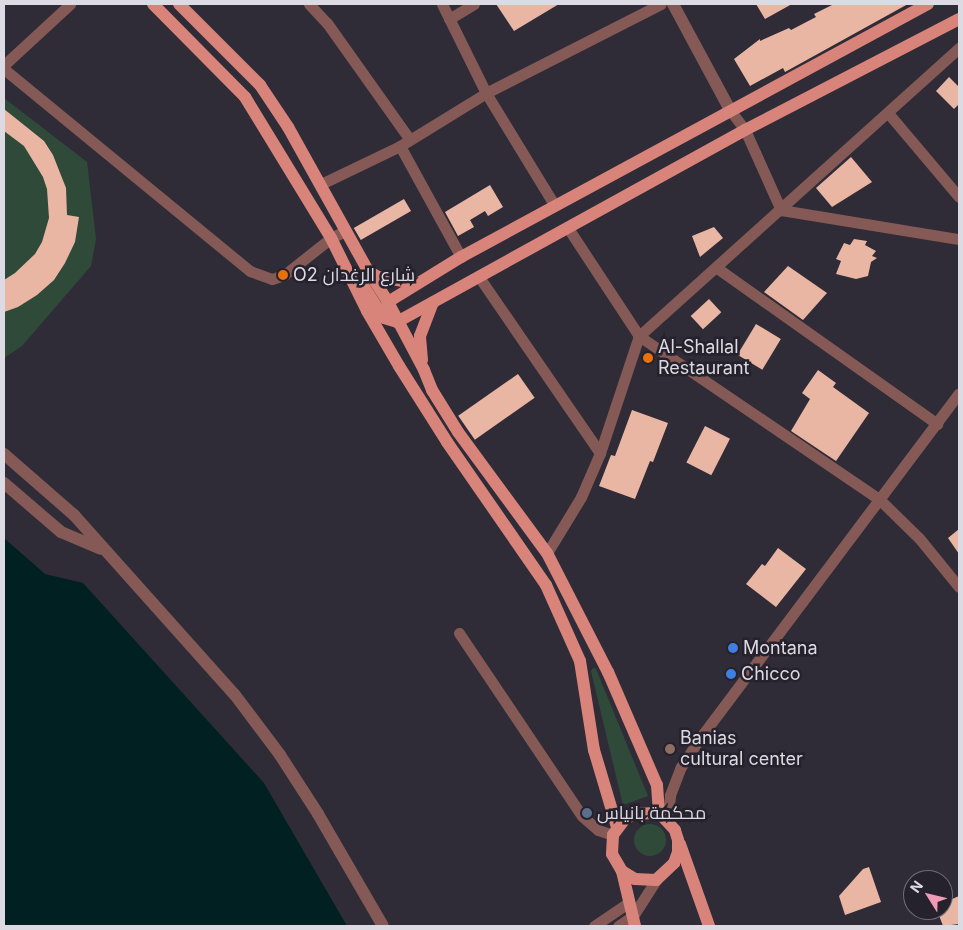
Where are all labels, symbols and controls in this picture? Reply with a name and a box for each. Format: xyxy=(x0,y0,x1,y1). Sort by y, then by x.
place label: O2 شارع الرغدان xyxy=(293,264,415,286)
marker: O2 شارع الرغدان xyxy=(277,269,289,281)
place label: Al-Shallal Restaurant xyxy=(658,337,749,379)
marker: Al-Shallal Restaurant xyxy=(642,352,654,364)
place label: Montana xyxy=(743,637,818,659)
marker: Montana xyxy=(727,642,739,654)
place label: Chicco xyxy=(741,663,801,685)
marker: Chicco xyxy=(725,668,737,680)
place label: Banias cultural center xyxy=(680,728,803,771)
marker: Banias cultural center xyxy=(664,743,676,755)
place label: محكمة بانياس xyxy=(597,802,706,824)
marker: محكمة بانياس xyxy=(581,807,593,819)
north arrow xyxy=(903,870,953,920)
text: N xyxy=(906,877,926,896)

